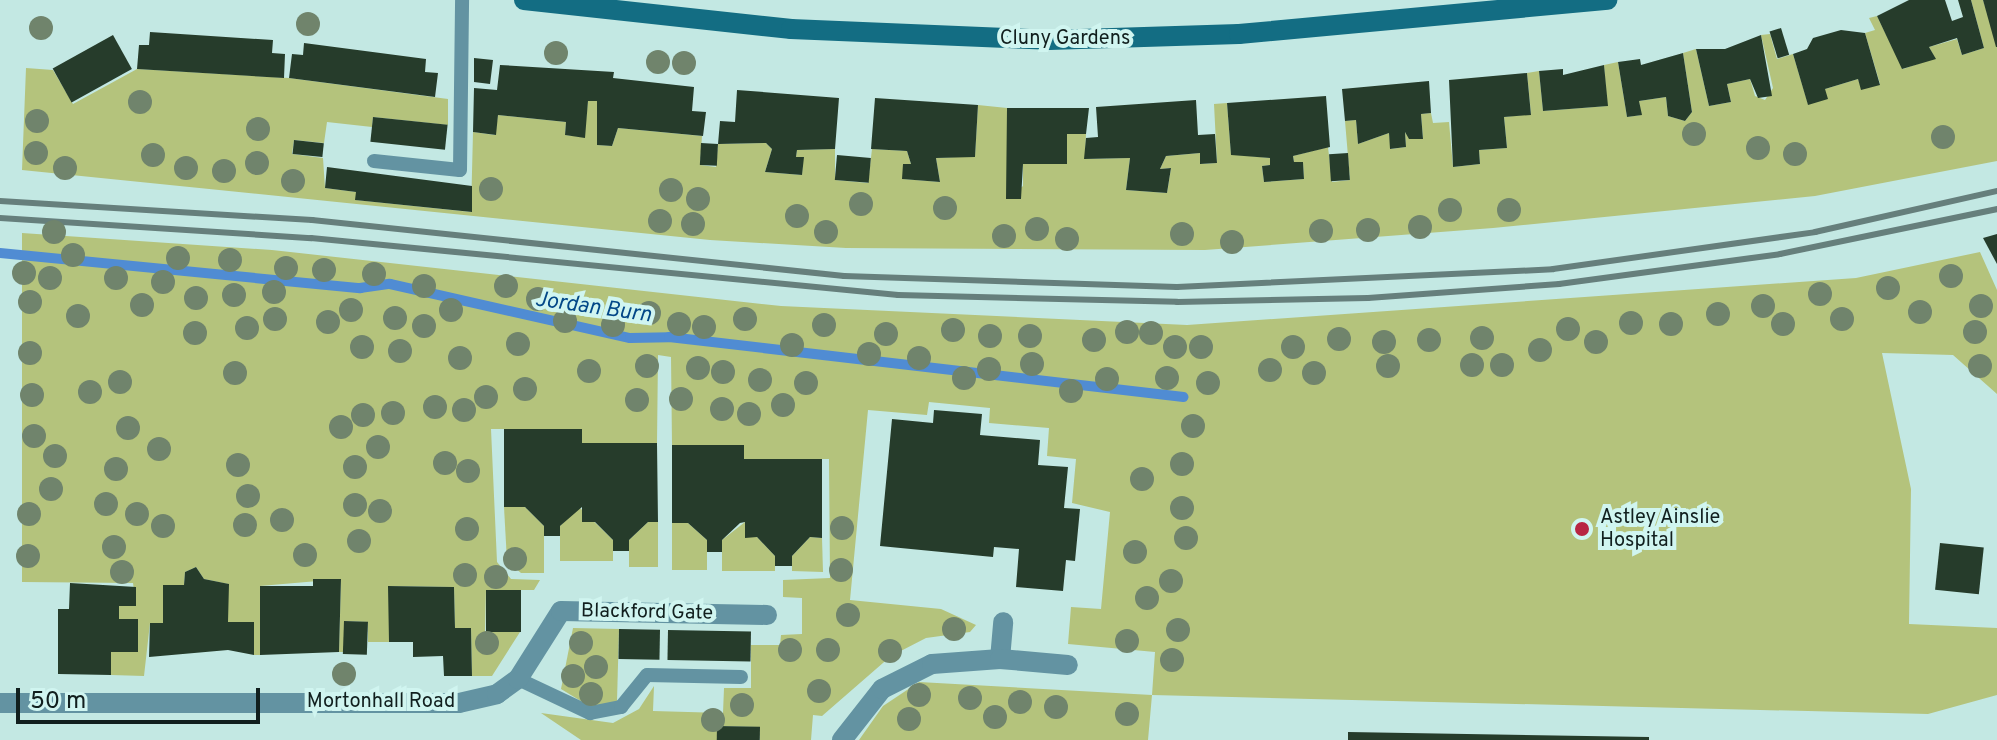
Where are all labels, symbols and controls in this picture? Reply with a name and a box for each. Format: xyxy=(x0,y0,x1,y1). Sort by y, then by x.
street label: Cluny Gardens xyxy=(1000,27,1130,51)
water label: Jordan Burn xyxy=(533,287,653,329)
place label: Astley Ainslie Hospital xyxy=(1600,506,1721,553)
marker: Astley Ainslie Hospital xyxy=(1571,518,1593,540)
street label: Blackford Gate xyxy=(581,600,713,626)
scale bar xyxy=(20,672,264,722)
text: 50 m xyxy=(30,687,86,717)
street label: Mortonhall Road xyxy=(307,690,455,714)

